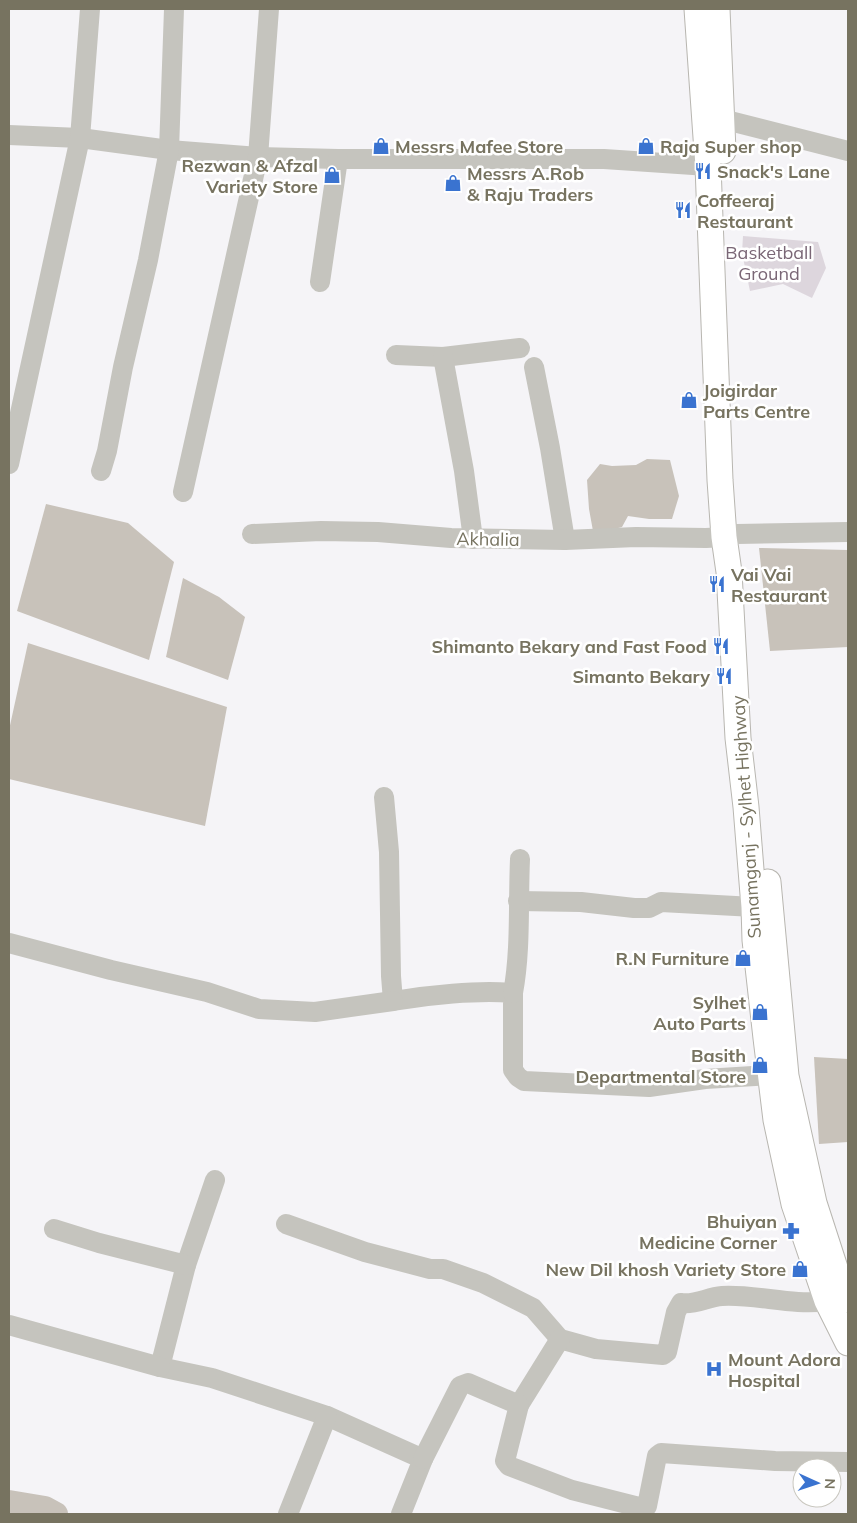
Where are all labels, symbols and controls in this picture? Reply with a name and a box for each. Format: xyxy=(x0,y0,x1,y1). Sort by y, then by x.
place label: Messrs Mafee Store xyxy=(395,135,563,158)
place label: Raja Super shop xyxy=(660,135,802,158)
shop icon: Messrs Mafee Store xyxy=(371,136,391,156)
shop icon: Raja Super shop xyxy=(636,136,656,156)
place label: Rezwan & Afzal Variety Store xyxy=(182,154,318,198)
place label: Snack's Lane xyxy=(717,160,830,183)
restaurant icon: Snack's Lane xyxy=(693,161,713,181)
place label: Messrs A.Rob & Raju Traders xyxy=(467,162,593,206)
shop icon: Rezwan & Afzal Variety Store xyxy=(322,165,342,185)
shop icon: Messrs A.Rob & Raju Traders xyxy=(443,173,463,193)
place label: Coffeeraj Restaurant xyxy=(697,189,793,233)
restaurant icon: Coffeeraj Restaurant xyxy=(673,200,693,220)
park label: Basketball Ground xyxy=(725,241,813,285)
place label: Joigirdar Parts Centre xyxy=(703,379,810,423)
shop icon: Joigirdar Parts Centre xyxy=(679,390,699,410)
street label: Akhalia xyxy=(456,527,520,551)
place label: Vai Vai Restaurant xyxy=(730,563,827,607)
restaurant icon: Vai Vai Restaurant xyxy=(707,574,727,594)
place label: Shimanto Bekary and Fast Food xyxy=(431,635,707,658)
restaurant icon: Shimanto Bekary and Fast Food xyxy=(711,636,731,656)
place label: Simanto Bekary xyxy=(572,665,710,688)
restaurant icon: Simanto Bekary xyxy=(714,666,734,686)
street label: Sunamganj - Sylhet Highway xyxy=(726,694,766,939)
place label: R.N Furniture xyxy=(616,947,729,970)
shop icon: R.N Furniture xyxy=(733,948,753,968)
place label: Sylhet Auto Parts xyxy=(653,991,746,1035)
shop icon: Sylhet Auto Parts xyxy=(750,1002,770,1022)
place label: Basith Departmental Store xyxy=(575,1044,746,1088)
shop icon: Basith Departmental Store xyxy=(750,1055,770,1075)
place label: Bhuiyan Medicine Corner xyxy=(639,1210,778,1254)
pharmacy icon: Bhuiyan Medicine Corner xyxy=(781,1221,801,1241)
place label: New Dil khosh Variety Store xyxy=(546,1258,786,1281)
shop icon: New Dil khosh Variety Store xyxy=(790,1259,810,1279)
place label: Mount Adora Hospital xyxy=(728,1348,841,1392)
hospital icon: Mount Adora Hospital xyxy=(704,1359,724,1379)
north arrow xyxy=(792,1458,842,1508)
text: N xyxy=(821,1478,839,1489)

